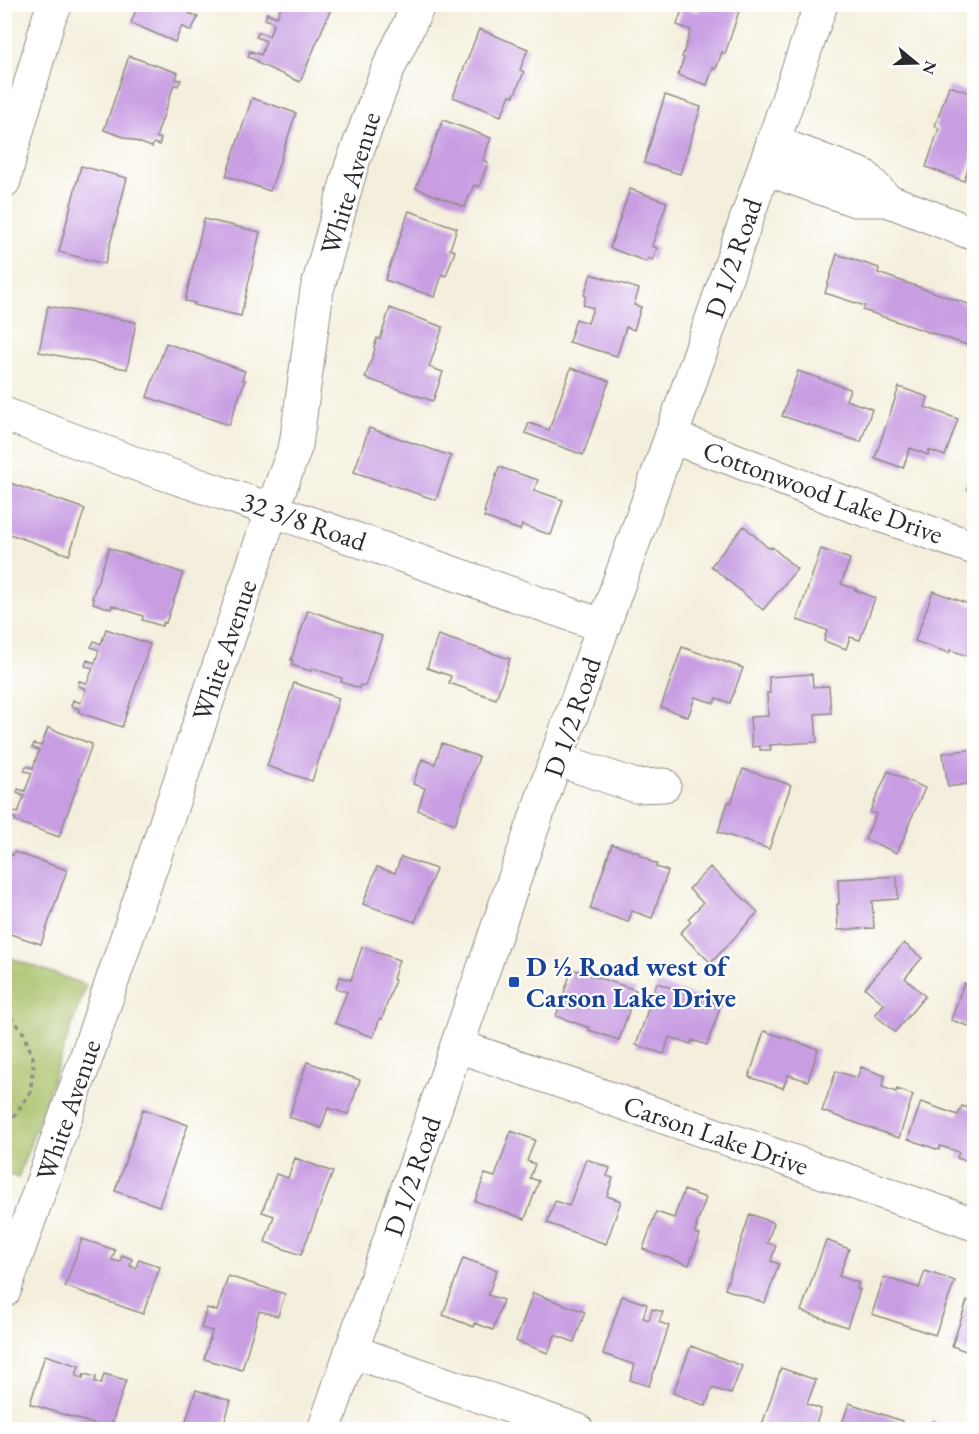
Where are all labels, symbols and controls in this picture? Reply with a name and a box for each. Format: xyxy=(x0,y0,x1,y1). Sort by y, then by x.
north arrow xyxy=(886,33,946,93)
text: N xyxy=(918,58,942,77)
street label: White Avenue xyxy=(312,108,388,258)
street label: D 1/2 Road xyxy=(696,193,770,322)
street label: Cottonwood Lake Drive xyxy=(698,432,948,552)
street label: 32 3/8 Road xyxy=(237,483,371,559)
street label: White Avenue xyxy=(183,575,265,725)
street label: D 1/2 Road xyxy=(535,652,609,781)
place label: D ½ Road west of Carson Lake Drive xyxy=(526,949,736,1015)
marker: D ½ Road west of Carson Lake Drive xyxy=(507,975,521,989)
street label: White Avenue xyxy=(27,1035,109,1185)
street label: Carson Lake Drive xyxy=(619,1087,813,1183)
street label: D 1/2 Road xyxy=(375,1111,449,1240)

